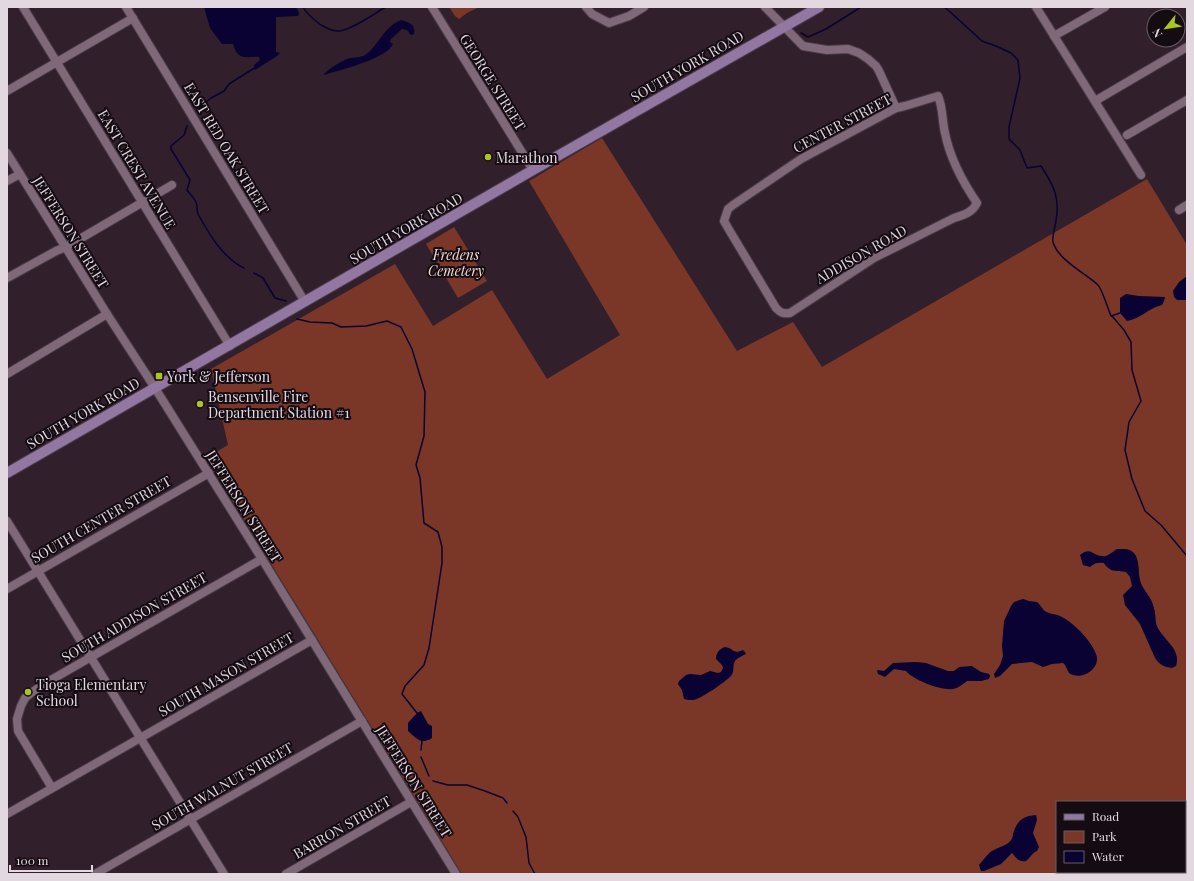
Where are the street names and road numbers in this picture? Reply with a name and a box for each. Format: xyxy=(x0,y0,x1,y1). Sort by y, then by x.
street label: SOUTH YORK ROAD xyxy=(627,26,747,106)
street label: GEORGE STREET xyxy=(456,30,531,134)
street label: EAST RED OAK STREET xyxy=(180,79,274,218)
street label: CENTER STREET xyxy=(790,89,895,157)
street label: EAST CREST AVENUE xyxy=(94,106,180,232)
street label: JEFFERSON STREET xyxy=(28,171,113,292)
street label: SOUTH YORK ROAD xyxy=(346,188,466,268)
street label: ADDISON ROAD xyxy=(811,220,910,288)
street label: SOUTH YORK ROAD xyxy=(23,373,143,453)
street label: JEFFERSON STREET xyxy=(201,445,286,566)
street label: SOUTH CENTER STREET xyxy=(27,471,175,567)
street label: SOUTH ADDISON STREET xyxy=(58,567,211,667)
street label: SOUTH MASON STREET xyxy=(155,627,297,721)
street label: JEFFERSON STREET xyxy=(371,720,456,841)
street label: SOUTH WALNUT STREET xyxy=(148,737,297,834)
street label: BARRON STREET xyxy=(290,791,395,863)

